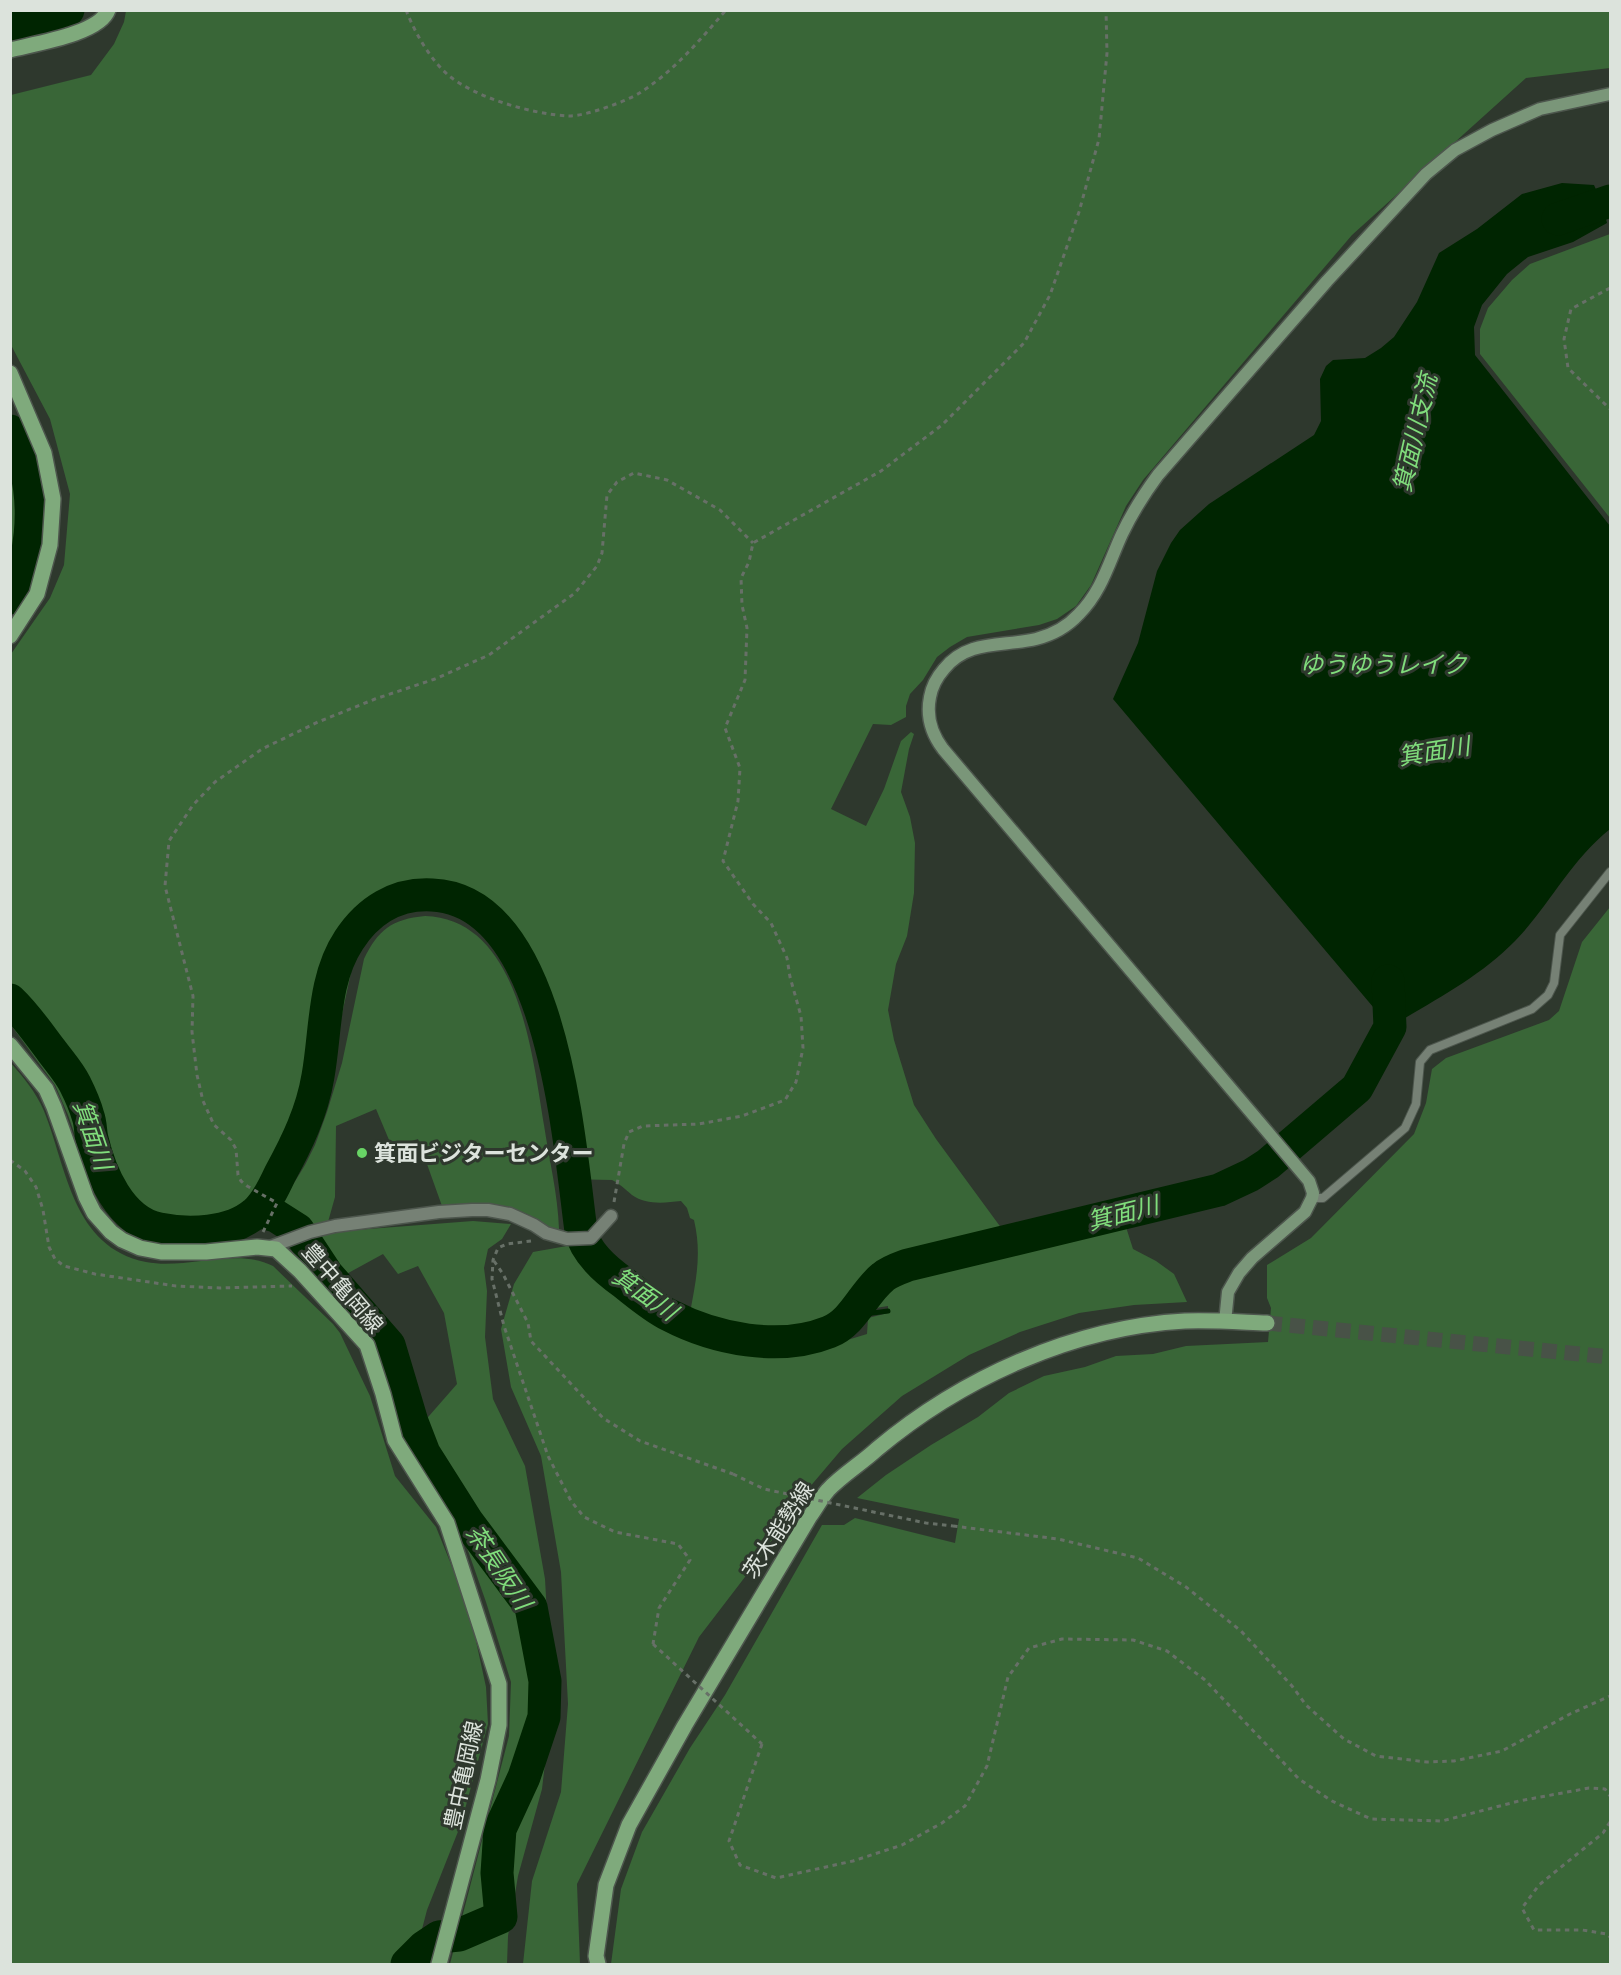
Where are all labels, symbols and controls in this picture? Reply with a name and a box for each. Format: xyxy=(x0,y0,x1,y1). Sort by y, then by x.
water label: 箕面川支流 xyxy=(1386,367,1444,495)
water label: ゆうゆうレイク xyxy=(1299,649,1468,680)
water label: 箕面川 xyxy=(1396,730,1475,772)
water label: 箕面川 xyxy=(67,1096,120,1177)
place label: 箕面ビジターセンター xyxy=(374,1139,594,1167)
marker: 箕面ビジターセンター xyxy=(355,1146,369,1160)
water label: 箕面川 xyxy=(1084,1189,1165,1237)
street label: 豊中亀岡線 xyxy=(296,1237,390,1339)
water label: 箕面川 xyxy=(607,1261,686,1329)
street label: 茨木能勢線 xyxy=(736,1476,820,1584)
water label: 茶長阪川 xyxy=(459,1519,540,1618)
street label: 豊中亀岡線 xyxy=(438,1718,488,1832)

